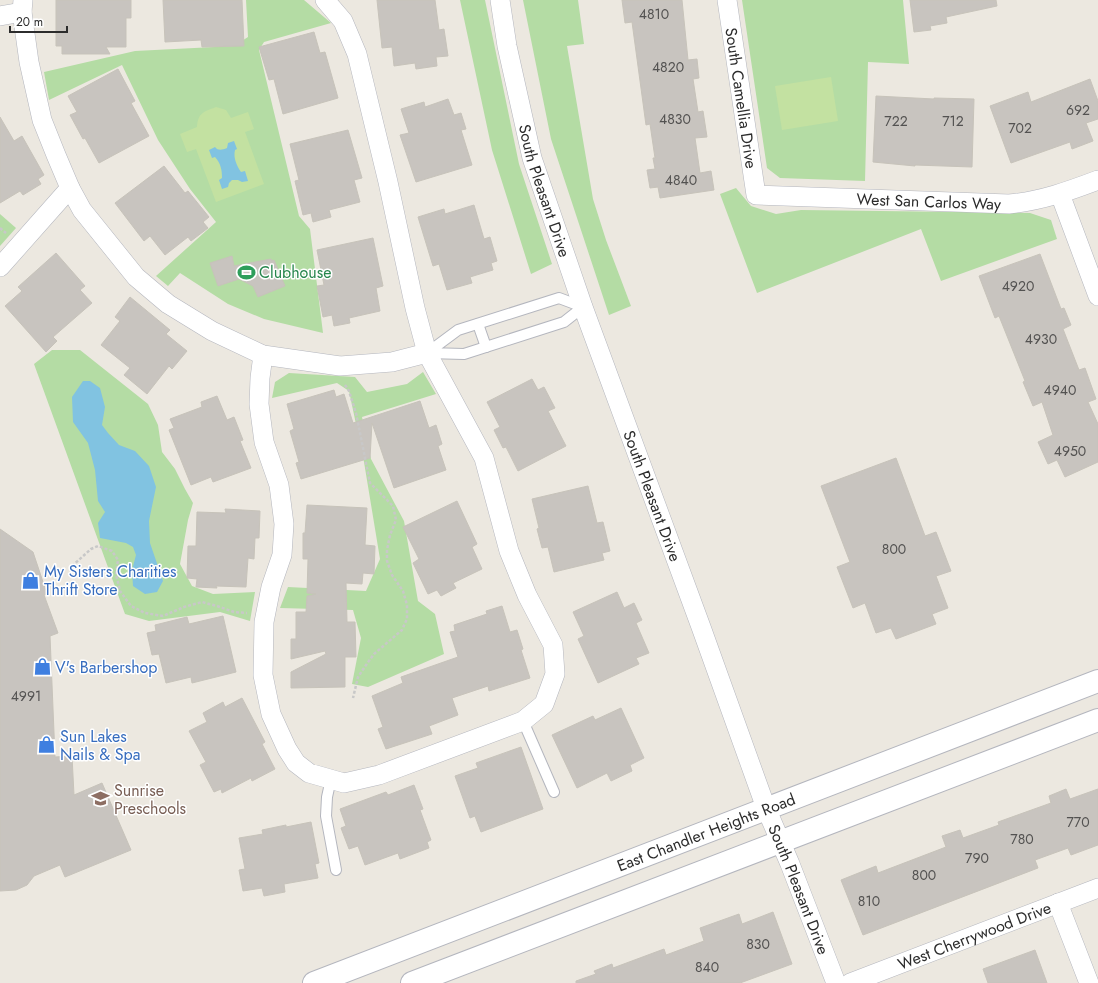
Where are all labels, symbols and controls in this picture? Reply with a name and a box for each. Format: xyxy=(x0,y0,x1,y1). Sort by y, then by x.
house number: 4810 xyxy=(639,4,669,24)
scale bar xyxy=(10,8,67,34)
text: 20 m xyxy=(16,13,43,31)
street label: South Camellia Drive xyxy=(720,26,763,170)
house number: 4820 xyxy=(652,57,684,77)
house number: 692 xyxy=(1066,100,1090,120)
house number: 4830 xyxy=(659,109,691,129)
house number: 722 xyxy=(884,111,908,131)
house number: 712 xyxy=(942,111,964,131)
house number: 702 xyxy=(1008,118,1032,138)
street label: South Pleasant Drive xyxy=(513,122,577,260)
house number: 4840 xyxy=(665,170,697,190)
street label: West San Carlos Way xyxy=(856,187,1002,215)
place label: Clubhouse xyxy=(259,261,331,284)
sports icon: Clubhouse xyxy=(236,262,256,282)
house number: 4920 xyxy=(1002,276,1034,296)
house number: 4930 xyxy=(1025,329,1057,349)
house number: 4940 xyxy=(1044,380,1076,400)
street label: South Pleasant Drive xyxy=(618,427,687,565)
house number: 4950 xyxy=(1054,441,1086,461)
house number: 800 xyxy=(882,539,906,559)
place label: My Sisters Charities Thrift Store xyxy=(44,560,176,601)
shop icon: My Sisters Charities Thrift Store xyxy=(21,570,41,590)
place label: V's Barbershop xyxy=(55,656,157,679)
shop icon: V's Barbershop xyxy=(32,657,52,677)
house number: 4991 xyxy=(11,686,41,706)
place label: Sun Lakes Nails & Spa xyxy=(60,725,140,766)
shop icon: Sun Lakes Nails & Spa xyxy=(37,735,57,755)
place label: Sunrise Preschools xyxy=(114,779,186,820)
street label: East Chandler Heights Road xyxy=(613,787,799,877)
school or university icon: Sunrise Preschools xyxy=(91,789,111,809)
house number: 770 xyxy=(1066,812,1090,832)
street label: South Pleasant Drive xyxy=(763,821,835,958)
house number: 780 xyxy=(1010,829,1034,849)
house number: 790 xyxy=(965,848,989,868)
house number: 800 xyxy=(912,865,936,885)
house number: 810 xyxy=(858,891,880,911)
street label: West Cherrywood Drive xyxy=(894,896,1054,975)
house number: 830 xyxy=(746,934,770,954)
house number: 840 xyxy=(695,957,719,977)

